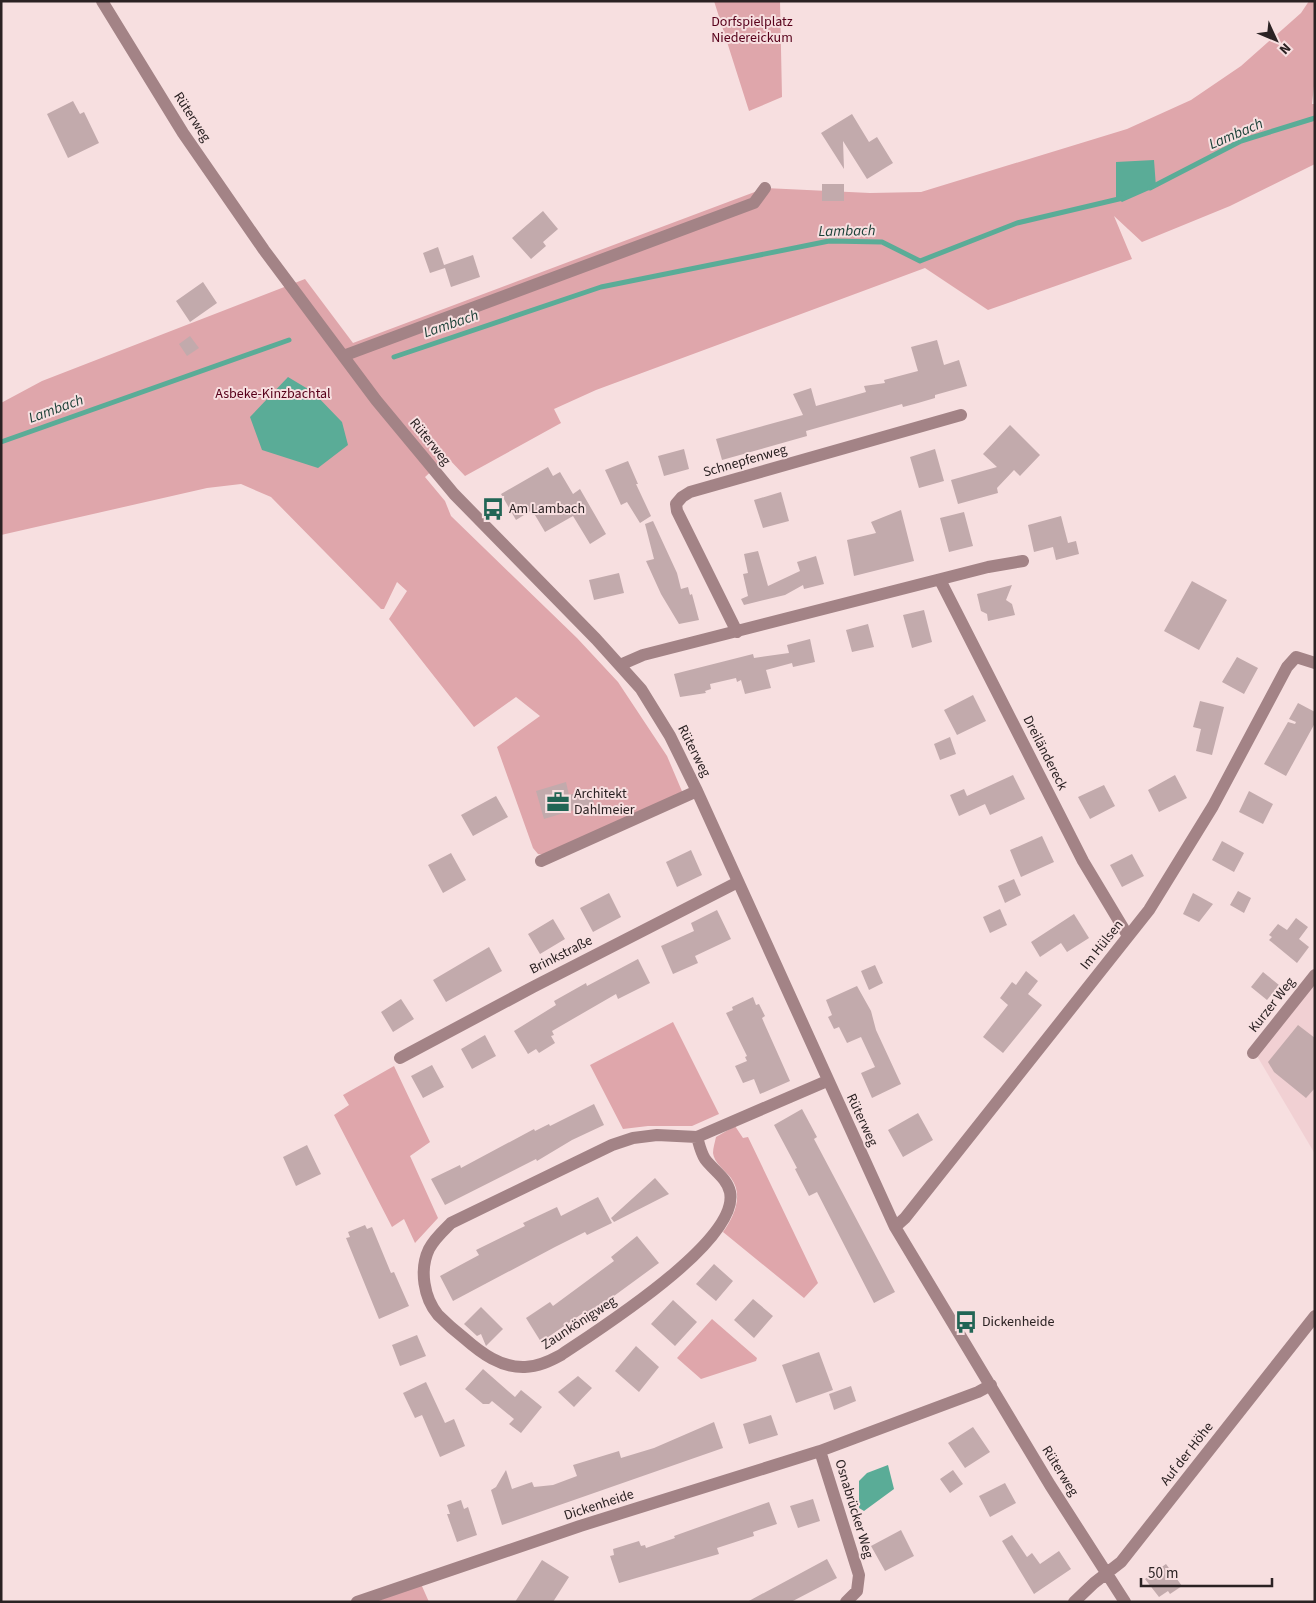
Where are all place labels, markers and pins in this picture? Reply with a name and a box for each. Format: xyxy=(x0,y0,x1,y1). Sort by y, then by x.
bus stop icon: Am Lambach xyxy=(480,496,506,522)
place label: Am Lambach xyxy=(509,499,585,519)
place label: Architekt Dahlmeier xyxy=(574,784,635,820)
office icon: Architekt Dahlmeier xyxy=(545,789,571,815)
bus stop icon: Dickenheide xyxy=(953,1309,979,1335)
place label: Dickenheide xyxy=(982,1312,1054,1332)

